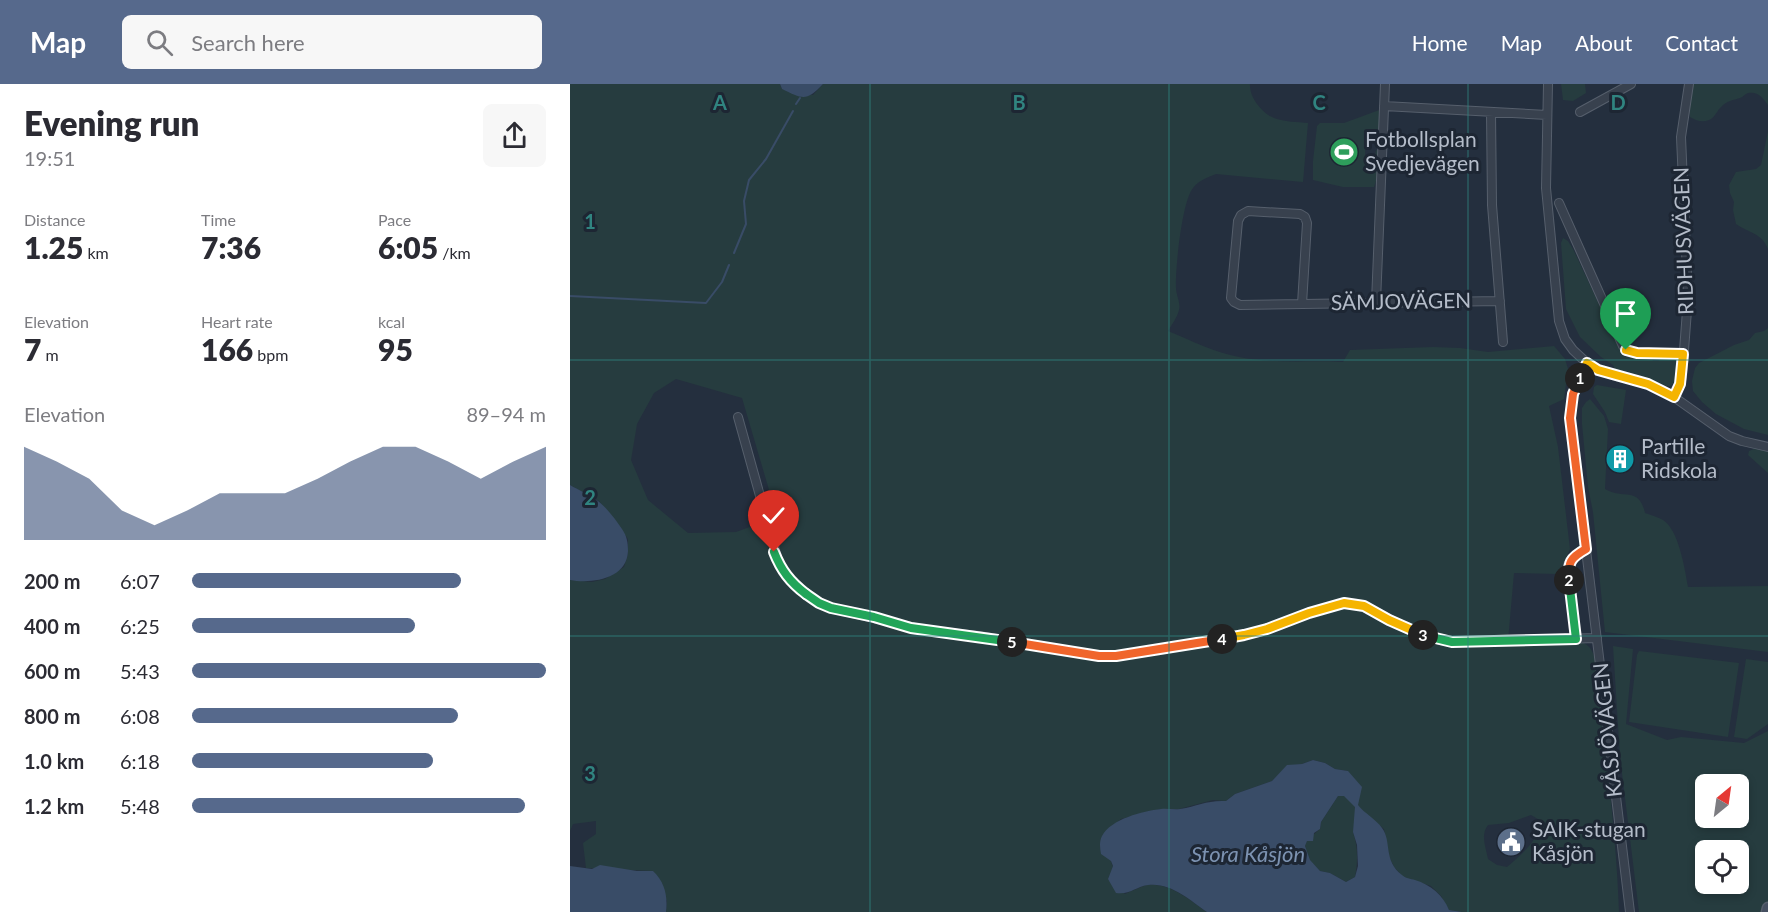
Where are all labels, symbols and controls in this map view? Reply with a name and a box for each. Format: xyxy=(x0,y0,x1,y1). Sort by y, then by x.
search box xyxy=(122,15,542,69)
text: Map xyxy=(30,25,86,59)
icon: search xyxy=(143,26,176,59)
text: Search here xyxy=(191,29,305,56)
text: Home xyxy=(1412,30,1468,55)
text: Map xyxy=(1501,30,1542,55)
text: About xyxy=(1575,30,1632,55)
text: Contact xyxy=(1665,30,1738,55)
text: A xyxy=(712,90,727,114)
text: B xyxy=(1012,90,1026,114)
text: C xyxy=(1312,90,1326,114)
text: D xyxy=(1610,90,1626,114)
text: Evening run xyxy=(24,103,199,143)
button: share xyxy=(483,104,546,167)
place label: Fotbollsplan Svedjevägen xyxy=(1365,126,1480,175)
sports icon: Fotbollsplan Svedjevägen xyxy=(1328,136,1360,168)
text: 19:51 xyxy=(24,146,75,170)
street label: RIDHUSVÄGEN xyxy=(1667,167,1698,315)
text: 1 xyxy=(584,209,596,233)
text: Distance xyxy=(24,210,85,229)
text: Time xyxy=(201,210,236,229)
text: Pace xyxy=(378,210,411,229)
text: 1.25 xyxy=(24,229,83,265)
text: 7:36 xyxy=(201,229,261,265)
text: 6:05 xyxy=(378,229,438,265)
text: km xyxy=(83,243,109,262)
text: /km xyxy=(438,243,471,262)
street label: SÄMJOVÄGEN xyxy=(1331,287,1471,314)
pin xyxy=(1600,288,1651,350)
icon: arrive xyxy=(1609,297,1642,330)
text: Elevation xyxy=(24,312,89,331)
text: Heart rate xyxy=(201,312,273,331)
text: kcal xyxy=(378,312,405,331)
text: 7 xyxy=(24,331,41,367)
text: 166 xyxy=(201,331,253,367)
text: 95 xyxy=(378,331,413,367)
text: m xyxy=(41,345,59,364)
text: bpm xyxy=(253,345,288,364)
pin: 1 xyxy=(1565,363,1595,393)
text: 1 xyxy=(1575,368,1585,387)
text: Elevation xyxy=(24,402,105,426)
text: 89–94 m xyxy=(466,402,546,426)
place label: Partille Ridskola xyxy=(1641,433,1717,482)
building icon: Partille Ridskola xyxy=(1604,443,1636,475)
text: 2 xyxy=(584,485,596,509)
pin xyxy=(748,490,799,552)
icon: check xyxy=(757,499,790,532)
pin: 2 xyxy=(1554,565,1584,595)
text: 200 m xyxy=(24,569,80,593)
text: 6:07 xyxy=(120,569,160,593)
text: 2 xyxy=(1564,570,1574,589)
text: 400 m xyxy=(24,614,80,638)
text: 6:25 xyxy=(120,614,160,638)
pin: 3 xyxy=(1408,620,1438,650)
pin: 4 xyxy=(1207,624,1237,654)
text: 3 xyxy=(1418,625,1428,644)
pin: 5 xyxy=(997,627,1027,657)
text: 4 xyxy=(1217,629,1227,648)
text: 5 xyxy=(1007,632,1017,651)
text: 600 m xyxy=(24,659,80,683)
text: 5:43 xyxy=(120,659,160,683)
street label: KÅSJÖVÄGEN xyxy=(1587,662,1626,799)
text: 800 m xyxy=(24,704,80,728)
text: 6:08 xyxy=(120,704,160,728)
text: 1.0 km xyxy=(24,749,84,773)
text: 6:18 xyxy=(120,749,160,773)
text: 3 xyxy=(584,761,596,785)
north arrow xyxy=(1695,774,1749,828)
map controls xyxy=(1695,774,1749,894)
text: 1.2 km xyxy=(24,794,84,818)
text: 5:48 xyxy=(120,794,160,818)
place label: SAIK-stugan Kåsjön xyxy=(1532,816,1646,865)
public building icon: SAIK-stugan Kåsjön xyxy=(1495,826,1527,858)
water label: Stora Kåsjön xyxy=(1191,840,1305,867)
button: locate xyxy=(1695,840,1749,894)

